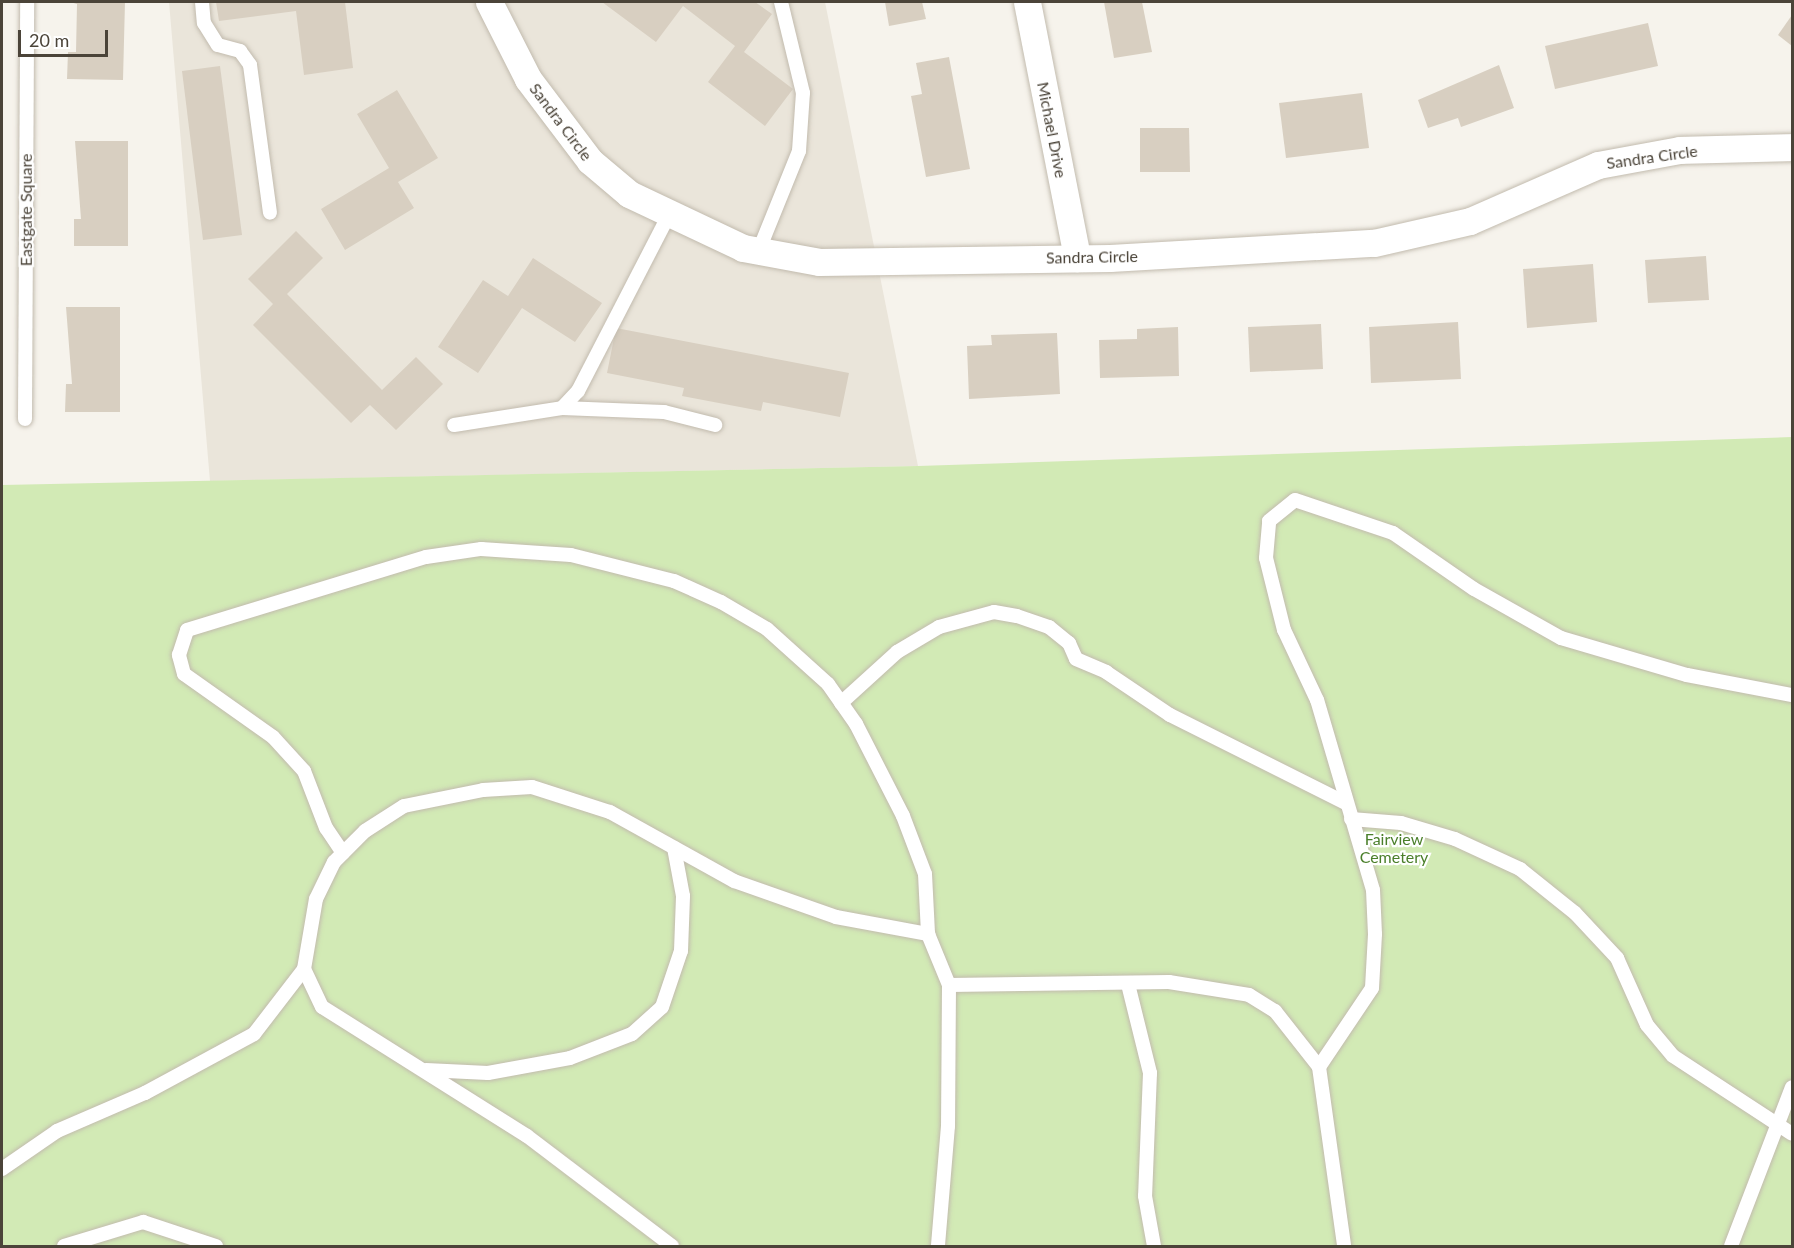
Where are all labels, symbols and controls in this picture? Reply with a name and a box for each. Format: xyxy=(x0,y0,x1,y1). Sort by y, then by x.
scale bar xyxy=(21,18,111,56)
text: 20 m xyxy=(29,29,69,51)
street label: Sandra Circle xyxy=(526,79,596,165)
street label: Michael Drive xyxy=(1033,80,1071,180)
street label: Sandra Circle xyxy=(1605,141,1699,173)
street label: Eastgate Square xyxy=(16,154,36,266)
street label: Sandra Circle xyxy=(1046,247,1138,267)
park label: Fairview Cemetery xyxy=(1360,829,1428,867)

